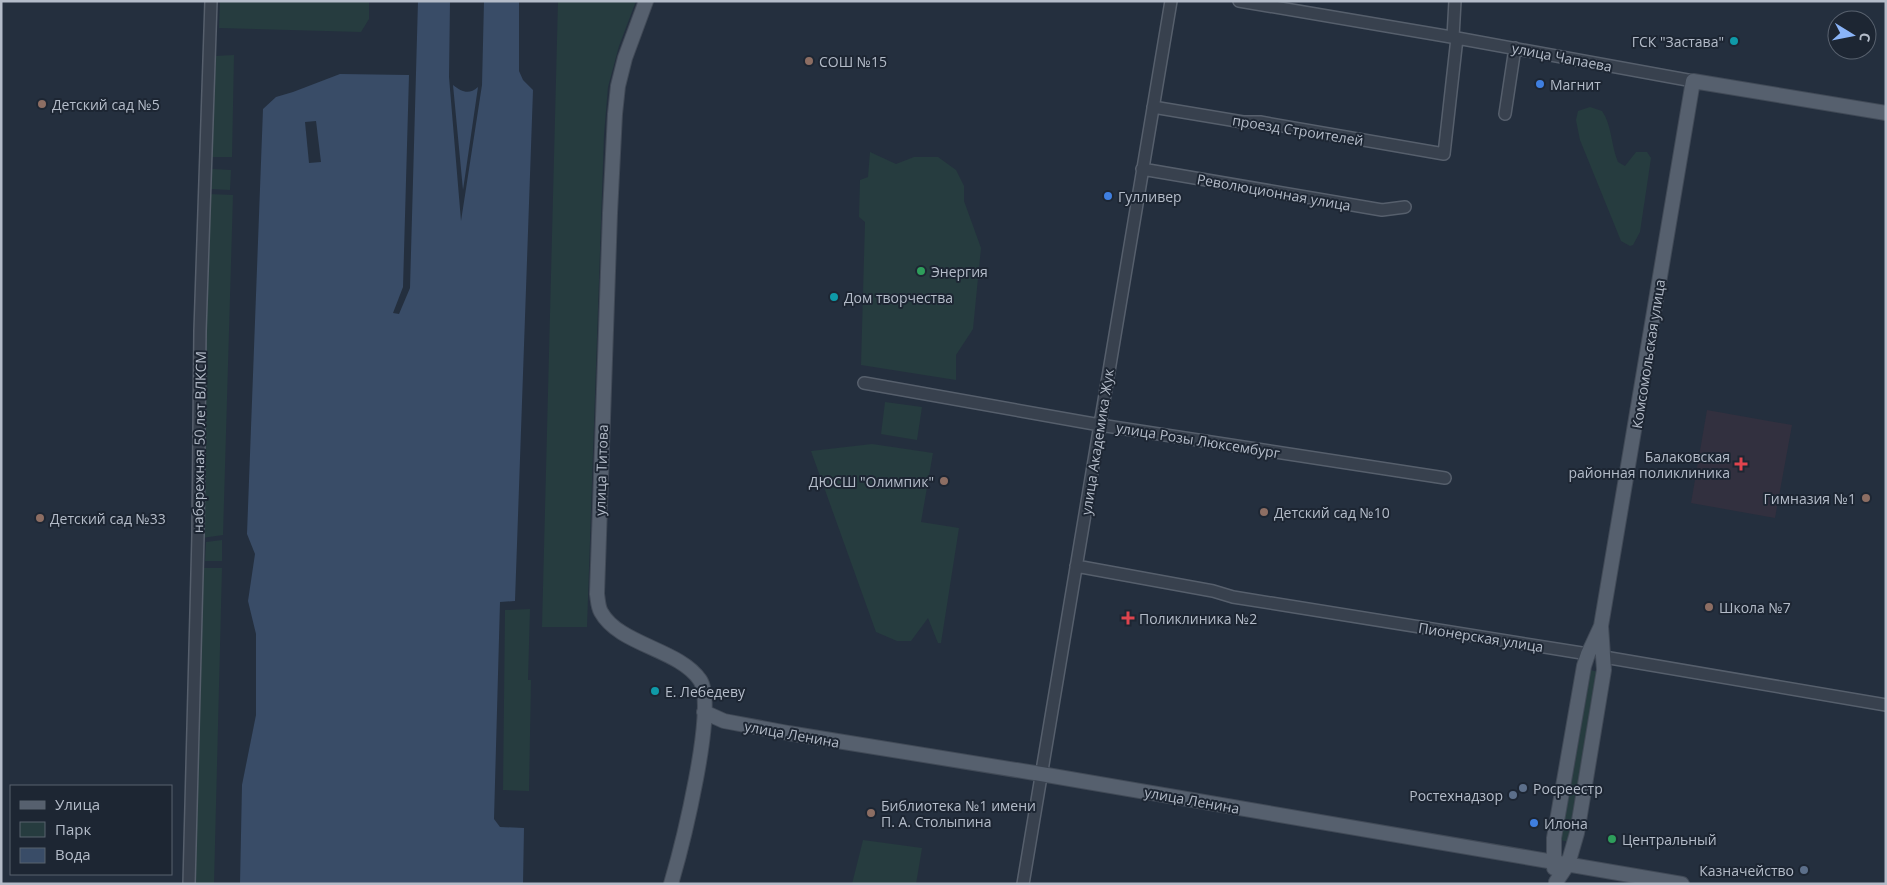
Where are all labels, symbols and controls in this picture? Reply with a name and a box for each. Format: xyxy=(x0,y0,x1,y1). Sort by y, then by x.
north arrow xyxy=(1827,10,1877,60)
text: С xyxy=(1855,31,1875,43)
place label: ГСК "Застава" xyxy=(1632,32,1724,51)
marker: ГСК "Застава" xyxy=(1728,35,1740,47)
street label: улица Чапаева xyxy=(1510,38,1614,76)
place label: СОШ №15 xyxy=(819,52,887,71)
marker: СОШ №15 xyxy=(803,55,815,67)
place label: Магнит xyxy=(1550,75,1601,94)
marker: Магнит xyxy=(1534,78,1546,90)
place label: Детский сад №5 xyxy=(52,95,160,114)
marker: Детский сад №5 xyxy=(36,98,48,110)
street label: проезд Строителей xyxy=(1231,110,1365,150)
street label: Революционная улица xyxy=(1196,169,1352,215)
place label: Гулливер xyxy=(1118,187,1182,206)
marker: Гулливер xyxy=(1102,190,1114,202)
place label: Энергия xyxy=(931,262,988,281)
marker: Энергия xyxy=(915,265,927,277)
street label: Комсомольская улица xyxy=(1627,278,1669,430)
place label: Дом творчества xyxy=(844,288,953,307)
marker: Дом творчества xyxy=(828,291,840,303)
street label: набережная 50 лет ВЛКСМ xyxy=(188,351,210,533)
street label: улица Академика Жук xyxy=(1076,367,1118,516)
street label: улица Розы Люксембург xyxy=(1115,418,1281,462)
street label: улица Титова xyxy=(590,424,612,516)
place label: Балаковская районная поликлиника xyxy=(1569,447,1730,482)
marker: Балаковская районная поликлиника xyxy=(1734,457,1748,471)
place label: ДЮСШ "Олимпик" xyxy=(809,472,934,491)
marker: ДЮСШ "Олимпик" xyxy=(938,475,950,487)
place label: Гимназия №1 xyxy=(1764,489,1856,508)
marker: Гимназия №1 xyxy=(1860,492,1872,504)
place label: Детский сад №10 xyxy=(1274,503,1390,522)
marker: Детский сад №10 xyxy=(1258,506,1270,518)
place label: Детский сад №33 xyxy=(50,509,166,528)
marker: Детский сад №33 xyxy=(34,512,46,524)
place label: Школа №7 xyxy=(1719,598,1791,617)
marker: Школа №7 xyxy=(1703,601,1715,613)
place label: Поликлиника №2 xyxy=(1139,609,1257,628)
marker: Поликлиника №2 xyxy=(1121,611,1135,625)
street label: Пионерская улица xyxy=(1417,618,1545,656)
place label: Е. Лебедеву xyxy=(665,682,746,701)
marker: Е. Лебедеву xyxy=(649,685,661,697)
street label: улица Ленина xyxy=(743,716,841,752)
place label: Росреестр xyxy=(1533,779,1603,798)
street label: улица Ленина xyxy=(1143,782,1241,818)
marker: Росреестр xyxy=(1517,782,1529,794)
legend xyxy=(10,785,172,875)
place label: Ростехнадзор xyxy=(1409,786,1503,805)
marker: Ростехнадзор xyxy=(1507,789,1519,801)
text: Улица xyxy=(55,794,100,814)
place label: Библиотека №1 имени П. А. Столыпина xyxy=(881,796,1036,831)
marker: Библиотека №1 имени П. А. Столыпина xyxy=(865,807,877,819)
place label: Илона xyxy=(1544,814,1588,833)
marker: Илона xyxy=(1528,817,1540,829)
text: Парк xyxy=(55,819,91,839)
place label: Центральный xyxy=(1622,830,1717,849)
marker: Центральный xyxy=(1606,833,1618,845)
text: Вода xyxy=(55,844,91,864)
place label: Казначейство xyxy=(1699,861,1794,880)
marker: Казначейство xyxy=(1798,864,1810,876)

